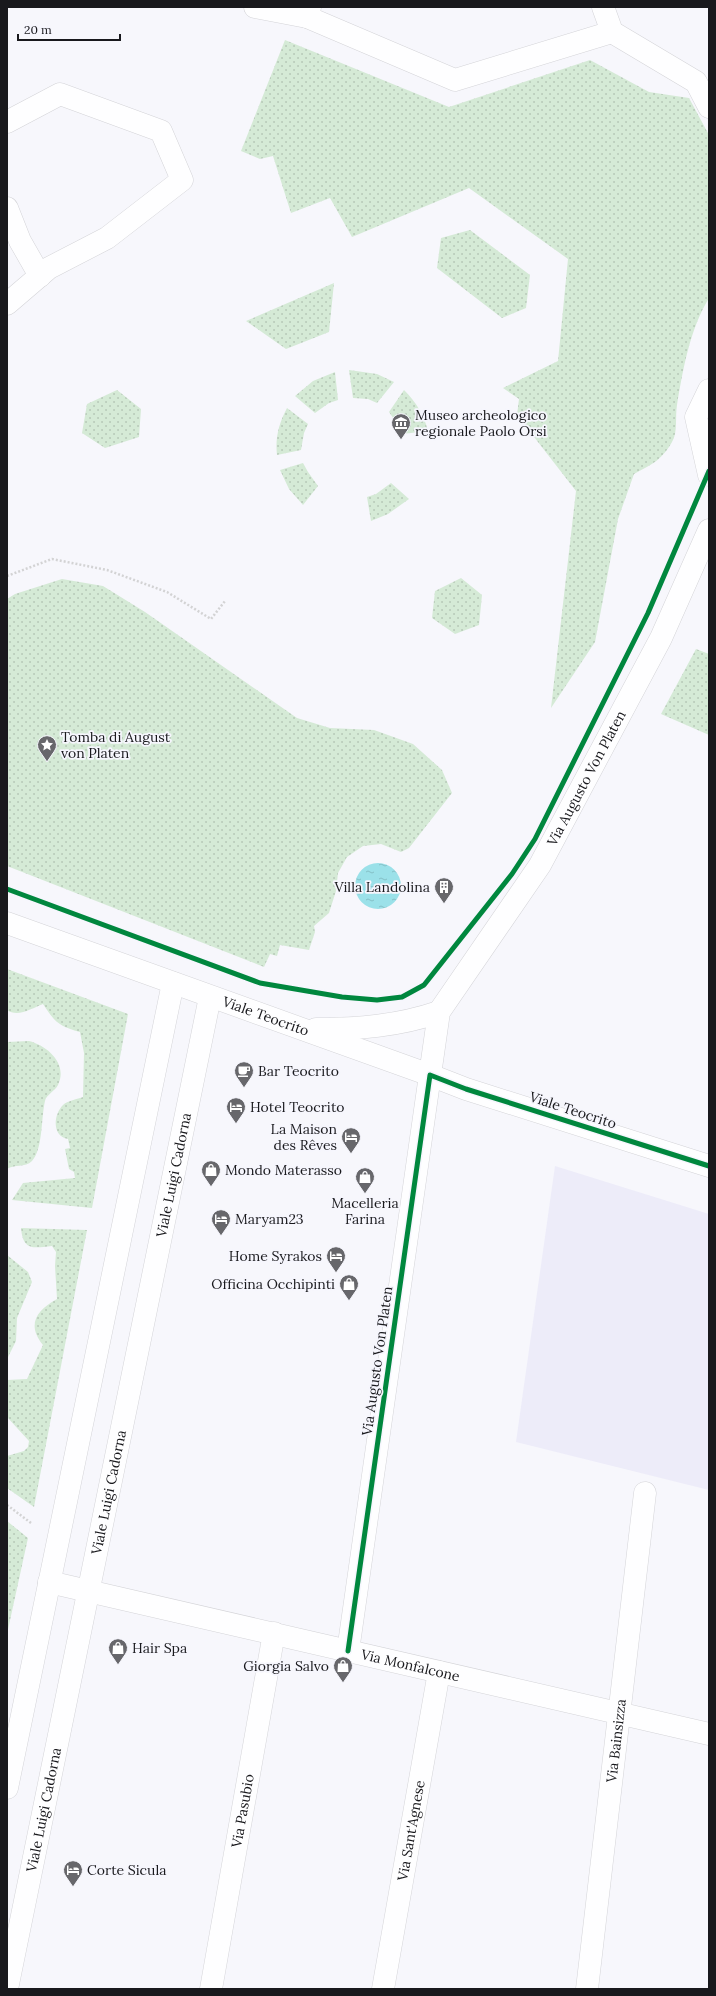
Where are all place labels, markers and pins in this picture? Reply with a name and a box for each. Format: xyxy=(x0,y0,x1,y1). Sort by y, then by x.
place label: Museo archeologico regionale Paolo Orsi xyxy=(415,406,547,440)
museum icon: Museo archeologico regionale Paolo Orsi xyxy=(390,412,412,440)
place label: Tomba di August von Platen xyxy=(61,728,171,762)
place icon: Tomba di August von Platen xyxy=(36,734,58,762)
building icon: Villa Landolina xyxy=(433,876,455,904)
place label: Villa Landolina xyxy=(333,878,430,896)
cafe icon: Bar Teocrito xyxy=(233,1060,255,1088)
place label: Bar Teocrito xyxy=(258,1062,339,1080)
hotel icon: Hotel Teocrito xyxy=(225,1096,247,1124)
place label: Hotel Teocrito xyxy=(250,1098,345,1116)
place label: La Maison des Rêves xyxy=(271,1120,337,1154)
hotel icon: La Maison des Rêves xyxy=(340,1126,362,1154)
shop icon: Mondo Materasso xyxy=(200,1159,222,1187)
place label: Mondo Materasso xyxy=(225,1161,342,1179)
shop icon: Macelleria Farina xyxy=(354,1166,376,1194)
place label: Macelleria Farina xyxy=(331,1194,399,1228)
hotel icon: Maryam23 xyxy=(210,1208,232,1236)
place label: Maryam23 xyxy=(235,1210,304,1228)
hotel icon: Home Syrakos xyxy=(325,1245,347,1273)
place label: Home Syrakos xyxy=(229,1247,322,1265)
shop icon: Officina Occhipinti xyxy=(338,1273,360,1301)
place label: Officina Occhipinti xyxy=(211,1275,335,1293)
shop icon: Hair Spa xyxy=(107,1637,129,1665)
place label: Hair Spa xyxy=(132,1639,187,1657)
shop icon: Giorgia Salvo xyxy=(332,1655,354,1683)
place label: Giorgia Salvo xyxy=(243,1657,329,1675)
hotel icon: Corte Sicula xyxy=(62,1859,84,1887)
place label: Corte Sicula xyxy=(87,1861,166,1879)

